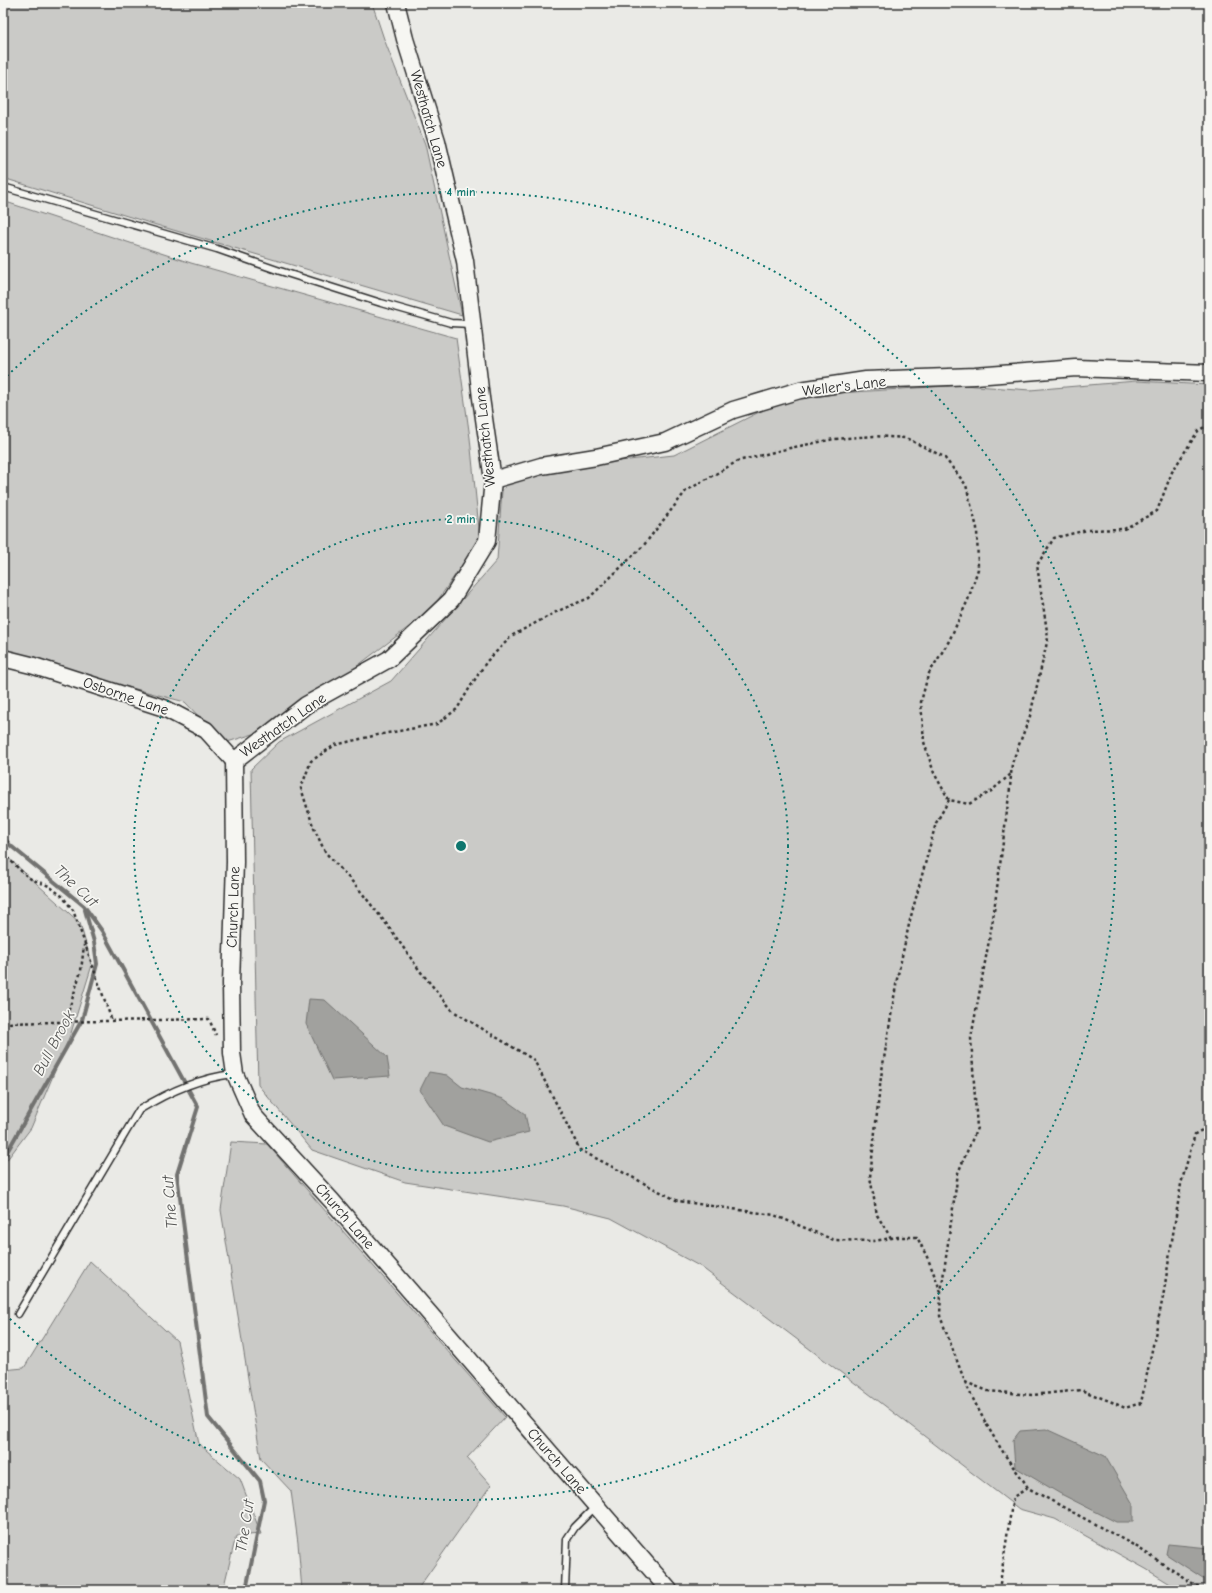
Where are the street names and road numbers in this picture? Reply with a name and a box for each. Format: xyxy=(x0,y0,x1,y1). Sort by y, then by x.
street label: Westhatch Lane xyxy=(406,68,452,170)
street label: Weller's Lane xyxy=(801,372,888,400)
street label: Westhatch Lane xyxy=(471,385,499,488)
street label: Osborne Lane xyxy=(81,673,172,719)
street label: Westhatch Lane xyxy=(237,688,330,761)
street label: Church Lane xyxy=(223,865,243,948)
street label: Church Lane xyxy=(311,1179,379,1253)
street label: Church Lane xyxy=(523,1424,591,1498)

